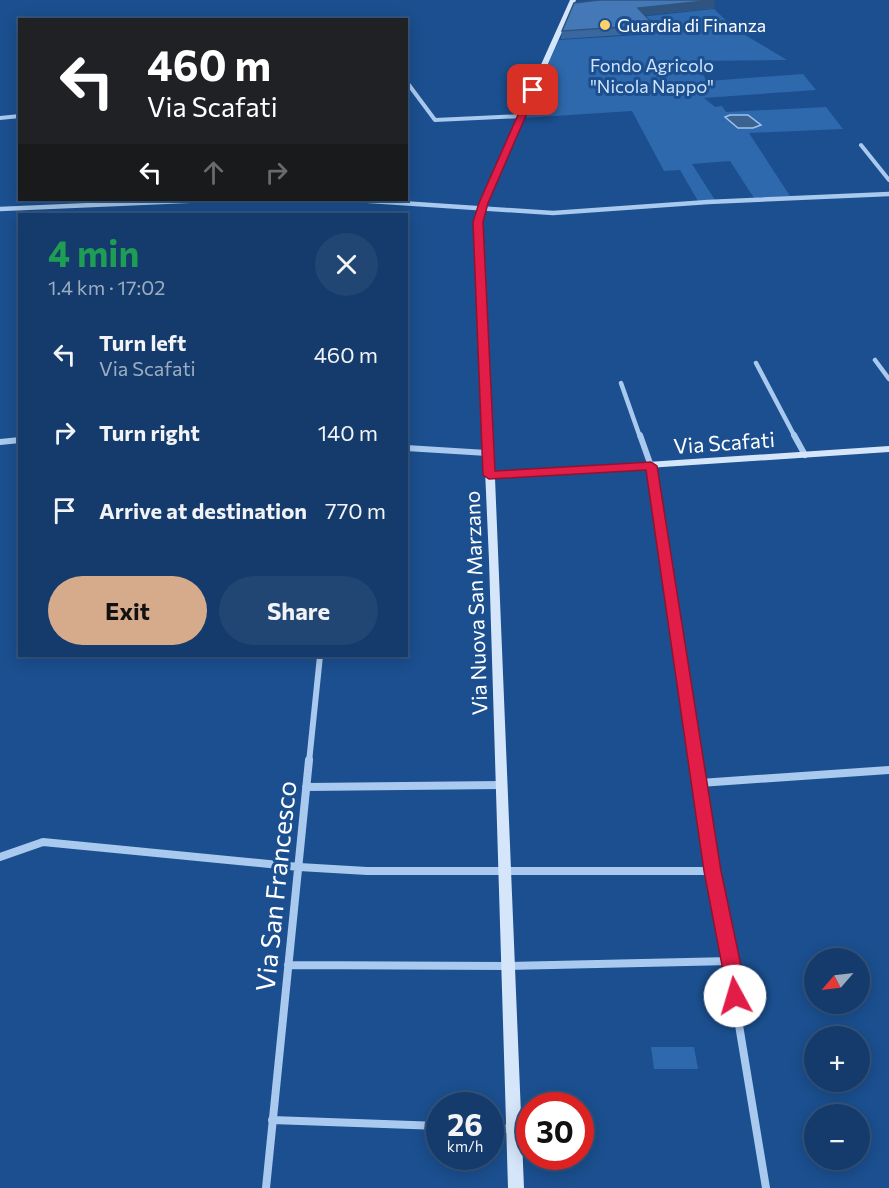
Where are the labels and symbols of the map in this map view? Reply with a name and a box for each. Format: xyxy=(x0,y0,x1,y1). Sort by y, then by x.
place label: Guardia di Finanza xyxy=(617,14,766,36)
marker: Guardia di Finanza xyxy=(598,18,612,32)
park label: Fondo Agricolo "Nicola Nappo" xyxy=(590,54,714,97)
pin xyxy=(507,64,558,115)
street label: Via Scafati xyxy=(672,426,776,458)
street label: Via Nuova San Marzano xyxy=(459,490,491,716)
street label: Via San Francesco xyxy=(249,779,301,993)
north arrow xyxy=(804,948,870,1014)
position arrow xyxy=(703,964,767,1028)
speed limit sign: 30 xyxy=(516,1092,594,1170)

